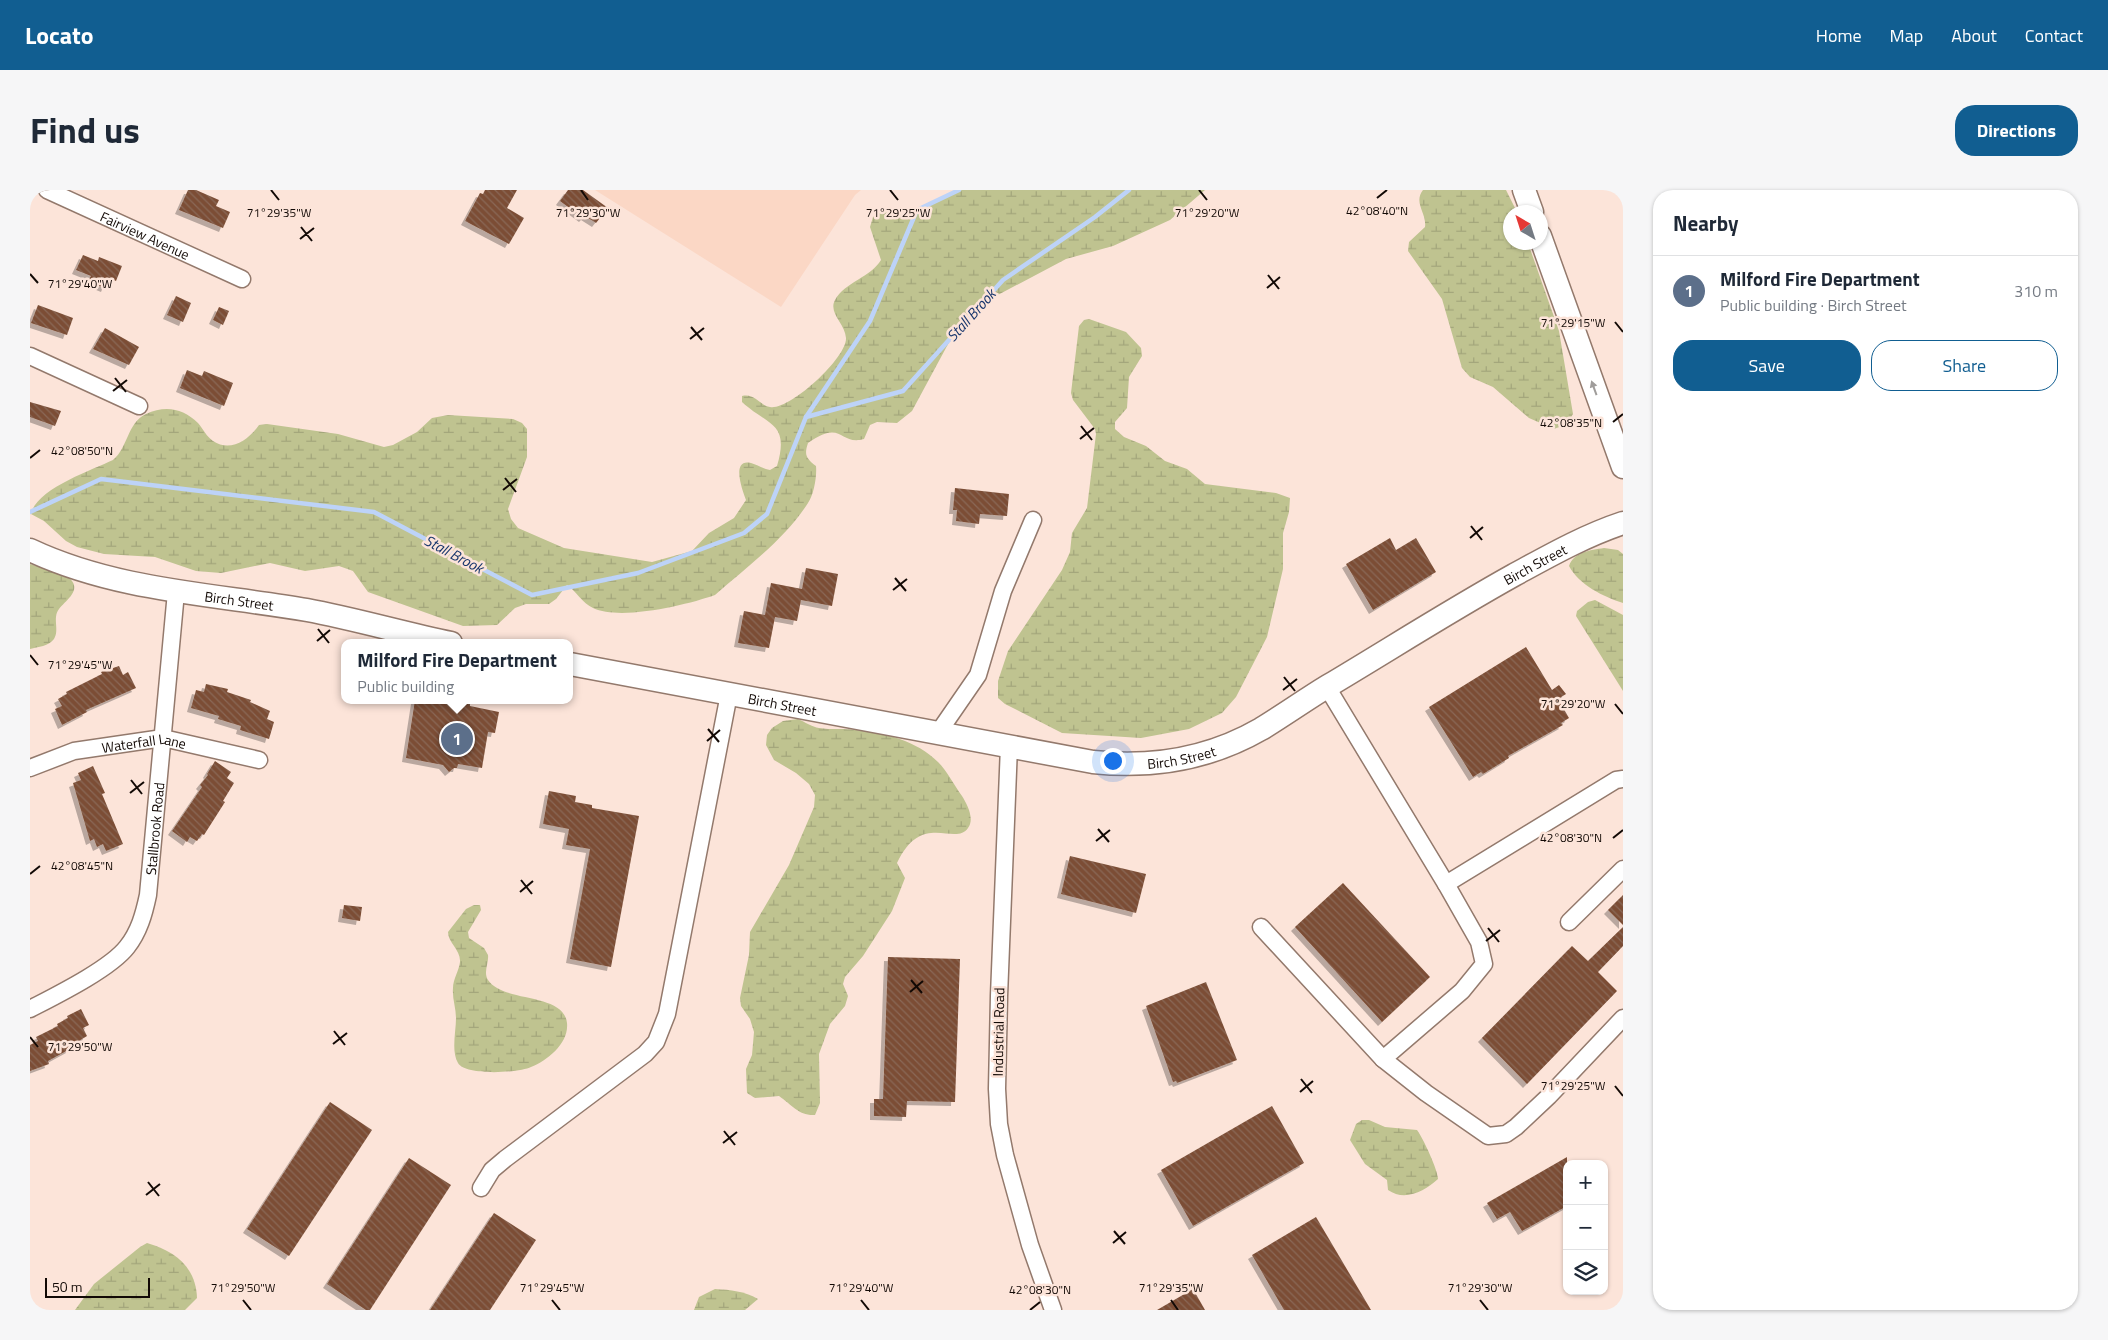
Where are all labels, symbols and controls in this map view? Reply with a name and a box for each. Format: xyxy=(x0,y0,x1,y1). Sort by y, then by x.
text: Locato xyxy=(25,17,94,53)
text: Home xyxy=(1816,22,1862,49)
text: Map xyxy=(1890,22,1923,49)
text: About xyxy=(1951,22,1997,49)
text: Contact xyxy=(2025,22,2083,49)
text: Find us xyxy=(30,103,140,157)
button: Directions xyxy=(1955,105,2078,156)
text: 42°08'40"N xyxy=(1346,201,1408,220)
text: 71°29'35"W xyxy=(247,203,312,222)
text: 71°29'30"W xyxy=(556,203,621,222)
text: 71°29'25"W xyxy=(866,203,931,222)
text: 71°29'20"W xyxy=(1175,203,1240,222)
street label: Fairview Avenue xyxy=(97,205,193,264)
north arrow xyxy=(1503,205,1548,250)
text: Nearby xyxy=(1673,207,1738,239)
text: Milford Fire Department xyxy=(1720,264,1920,293)
text: 71°29'40"W xyxy=(48,274,113,293)
text: 1 xyxy=(1685,279,1693,303)
text: 310 m xyxy=(2014,279,2058,303)
water label: Stall Brook xyxy=(941,282,1003,347)
text: Public building · Birch Street xyxy=(1720,293,1907,317)
text: 71°29'15"W xyxy=(1541,313,1606,332)
button: Save xyxy=(1673,340,1861,391)
button: Share xyxy=(1871,340,2058,391)
one-way arrow xyxy=(1590,381,1597,396)
text: 42°08'35"N xyxy=(1540,413,1602,432)
text: 42°08'50"N xyxy=(51,441,113,460)
water label: Stall Brook xyxy=(420,529,490,580)
street label: Birch Street xyxy=(1499,538,1570,590)
street label: Birch Street xyxy=(203,585,275,615)
popup xyxy=(341,639,573,704)
text: Milford Fire Department xyxy=(357,645,557,674)
text: 71°29'45"W xyxy=(48,655,113,674)
text: Public building xyxy=(357,674,454,698)
street label: Birch Street xyxy=(746,687,818,720)
text: 71°29'20"W xyxy=(1541,694,1606,713)
pin: 1 xyxy=(441,720,473,758)
street label: Waterfall Lane xyxy=(100,727,188,757)
street label: Birch Street xyxy=(1146,740,1218,774)
your location xyxy=(1100,748,1126,774)
street label: Stallbrook Road xyxy=(139,781,169,876)
text: 42°08'30"N xyxy=(1540,828,1602,847)
text: 42°08'45"N xyxy=(51,856,113,875)
street label: Industrial Road xyxy=(987,987,1009,1077)
text: 71°29'50"W xyxy=(48,1037,113,1056)
text: 71°29'25"W xyxy=(1541,1076,1606,1095)
map controls xyxy=(1563,1160,1608,1295)
button: + xyxy=(1563,1160,1608,1205)
button: − xyxy=(1563,1205,1608,1250)
button: layers xyxy=(1563,1250,1608,1295)
scale bar xyxy=(45,1275,150,1298)
text: 50 m xyxy=(52,1276,82,1297)
text: 71°29'50"W xyxy=(211,1278,276,1297)
text: 71°29'45"W xyxy=(520,1278,585,1297)
text: 71°29'40"W xyxy=(829,1278,894,1297)
text: 71°29'35"W xyxy=(1139,1278,1204,1297)
text: 71°29'30"W xyxy=(1448,1278,1513,1297)
text: 42°08'30"N xyxy=(1009,1280,1071,1299)

